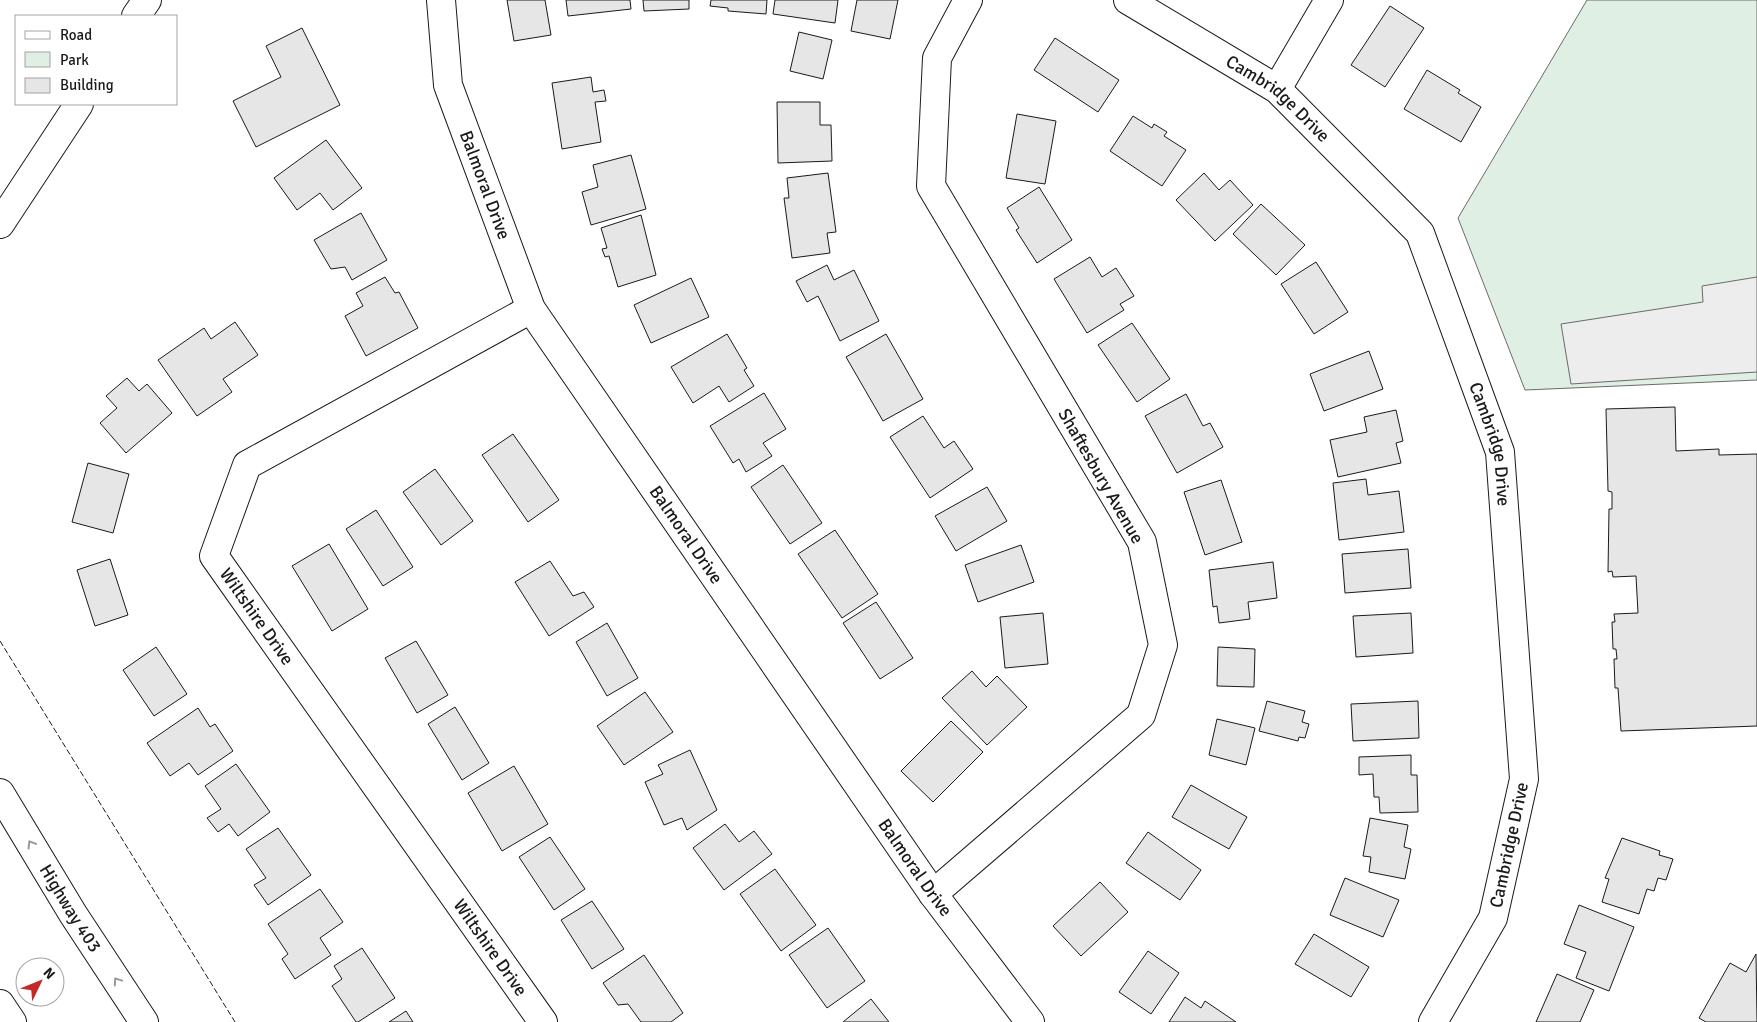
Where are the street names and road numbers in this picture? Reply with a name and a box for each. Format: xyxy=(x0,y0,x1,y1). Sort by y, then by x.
street label: Cambridge Drive xyxy=(1222,50,1334,147)
street label: Balmoral Drive xyxy=(455,128,515,242)
street label: Cambridge Drive xyxy=(1464,379,1515,507)
street label: Shaftesbury Avenue xyxy=(1053,404,1149,548)
street label: Balmoral Drive xyxy=(645,481,728,588)
street label: Wiltshire Drive xyxy=(215,564,299,669)
street label: Cambridge Drive xyxy=(1485,780,1533,910)
street label: Balmoral Drive xyxy=(873,814,957,921)
street label: Highway 403 xyxy=(35,860,106,956)
street label: Wiltshire Drive xyxy=(449,895,532,1000)

